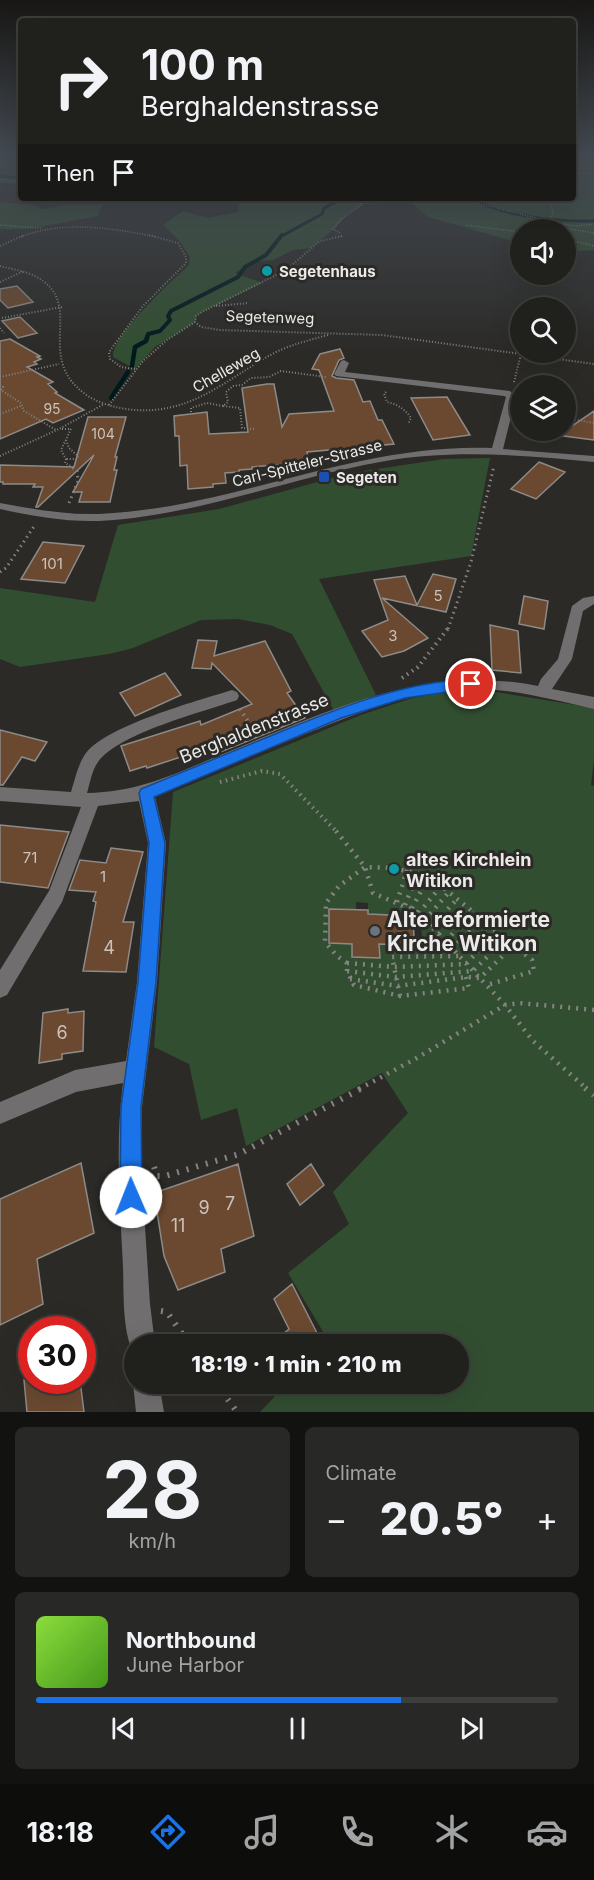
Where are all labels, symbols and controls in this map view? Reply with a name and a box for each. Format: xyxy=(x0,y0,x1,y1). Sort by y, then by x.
text: 100 m xyxy=(141,39,264,90)
icon: right xyxy=(42,42,120,120)
text: Berghaldenstrasse xyxy=(141,90,379,123)
icon: arrive xyxy=(107,156,140,189)
text: Then xyxy=(42,160,95,186)
map controls xyxy=(510,219,576,441)
button: sound xyxy=(510,219,576,285)
place label: Segetenhaus xyxy=(279,262,376,281)
marker: Segetenhaus xyxy=(260,264,274,278)
button: search xyxy=(510,297,576,363)
street label: Segetenweg xyxy=(225,306,315,328)
street label: Chelleweg xyxy=(189,343,263,397)
button: layers xyxy=(510,375,576,441)
house number: 95 xyxy=(43,400,61,417)
house number: 104 xyxy=(91,425,115,442)
street label: Carl-Spitteler-Strasse xyxy=(230,435,384,491)
place label: Segeten xyxy=(336,468,397,487)
marker: Segeten xyxy=(317,470,331,484)
house number: 101 xyxy=(41,554,63,573)
house number: 5 xyxy=(433,586,443,605)
house number: 3 xyxy=(388,626,398,645)
pin xyxy=(445,658,496,709)
icon: arrive xyxy=(454,667,487,700)
street label: Berghaldenstrasse xyxy=(176,689,332,767)
house number: 71 xyxy=(23,848,37,867)
place label: altes Kirchlein Witikon xyxy=(406,849,531,891)
marker: altes Kirchlein Witikon xyxy=(387,862,401,876)
house number: 1 xyxy=(100,867,106,886)
place label: Alte reformierte Kirche Witikon xyxy=(387,907,550,956)
marker: Alte reformierte Kirche Witikon xyxy=(368,924,382,938)
house number: 4 xyxy=(103,937,115,958)
house number: 6 xyxy=(56,1022,68,1043)
position arrow xyxy=(99,1165,163,1229)
house number: 7 xyxy=(225,1193,235,1214)
house number: 9 xyxy=(198,1197,210,1218)
house number: 11 xyxy=(171,1215,185,1236)
speed limit sign: 30 xyxy=(18,1316,96,1394)
text: 18:19 · 1 min · 210 m xyxy=(191,1351,402,1377)
text: 28 xyxy=(102,1442,202,1537)
text: Climate xyxy=(326,1461,397,1485)
text: 20.5° xyxy=(380,1491,504,1546)
text: − xyxy=(326,1499,347,1539)
text: + xyxy=(536,1499,558,1539)
text: km/h xyxy=(128,1529,176,1553)
text: Northbound xyxy=(126,1627,256,1653)
text: June Harbor xyxy=(126,1653,244,1677)
icon: previous xyxy=(107,1712,140,1745)
icon: pause xyxy=(281,1712,314,1745)
icon: next xyxy=(455,1712,488,1745)
icon: directions xyxy=(147,1811,189,1853)
icon: music xyxy=(241,1811,283,1853)
icon: phone xyxy=(336,1811,378,1853)
icon: climate xyxy=(431,1811,473,1853)
icon: car xyxy=(526,1811,568,1853)
text: 18:18 xyxy=(26,1816,94,1849)

